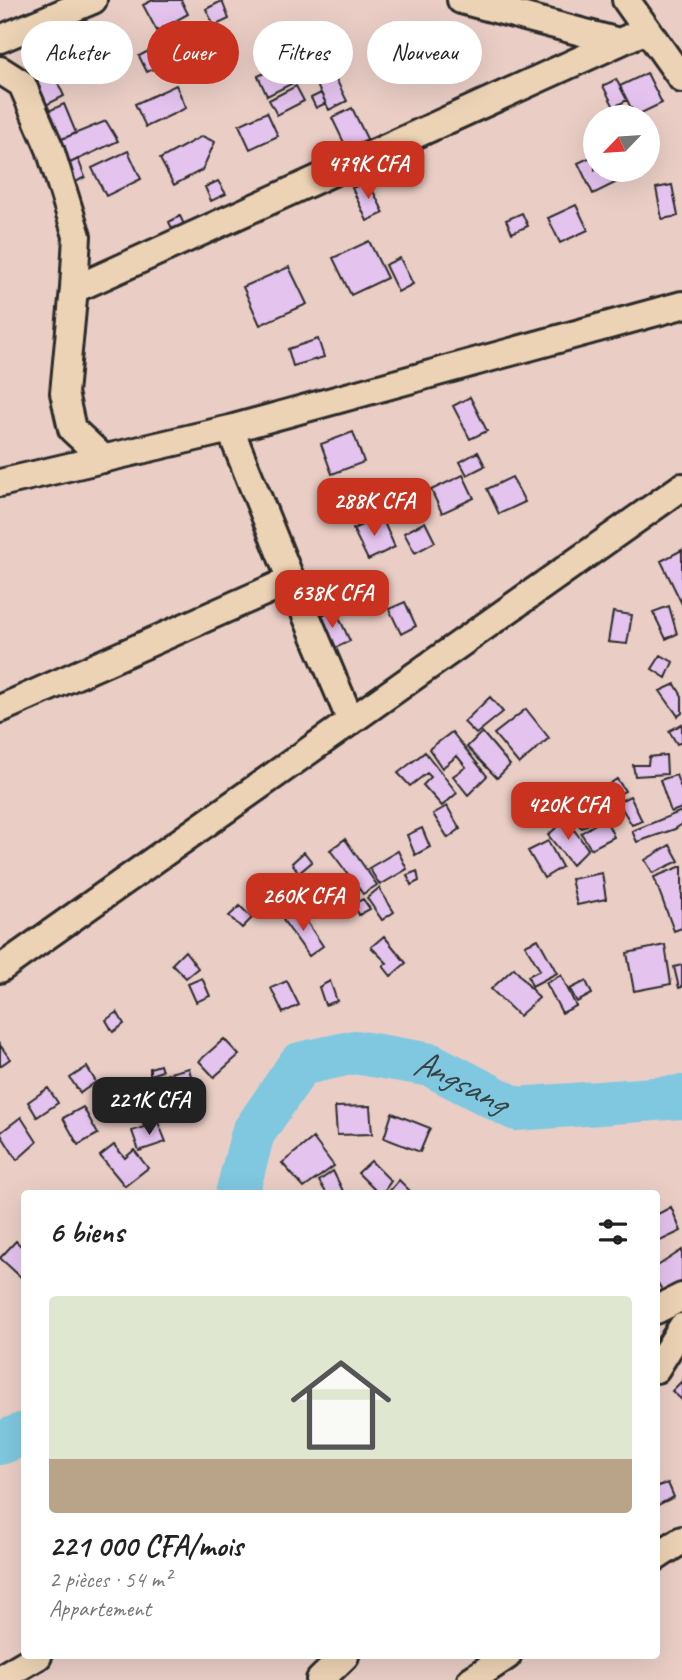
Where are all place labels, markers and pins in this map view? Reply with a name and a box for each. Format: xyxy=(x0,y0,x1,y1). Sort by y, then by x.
pin: 479K CFA xyxy=(296,142,440,201)
pin: 288K CFA xyxy=(302,478,446,538)
pin: 638K CFA xyxy=(260,570,404,630)
pin: 420K CFA xyxy=(496,782,640,842)
pin: 260K CFA xyxy=(231,874,375,933)
pin: 221K CFA xyxy=(77,1078,221,1137)

